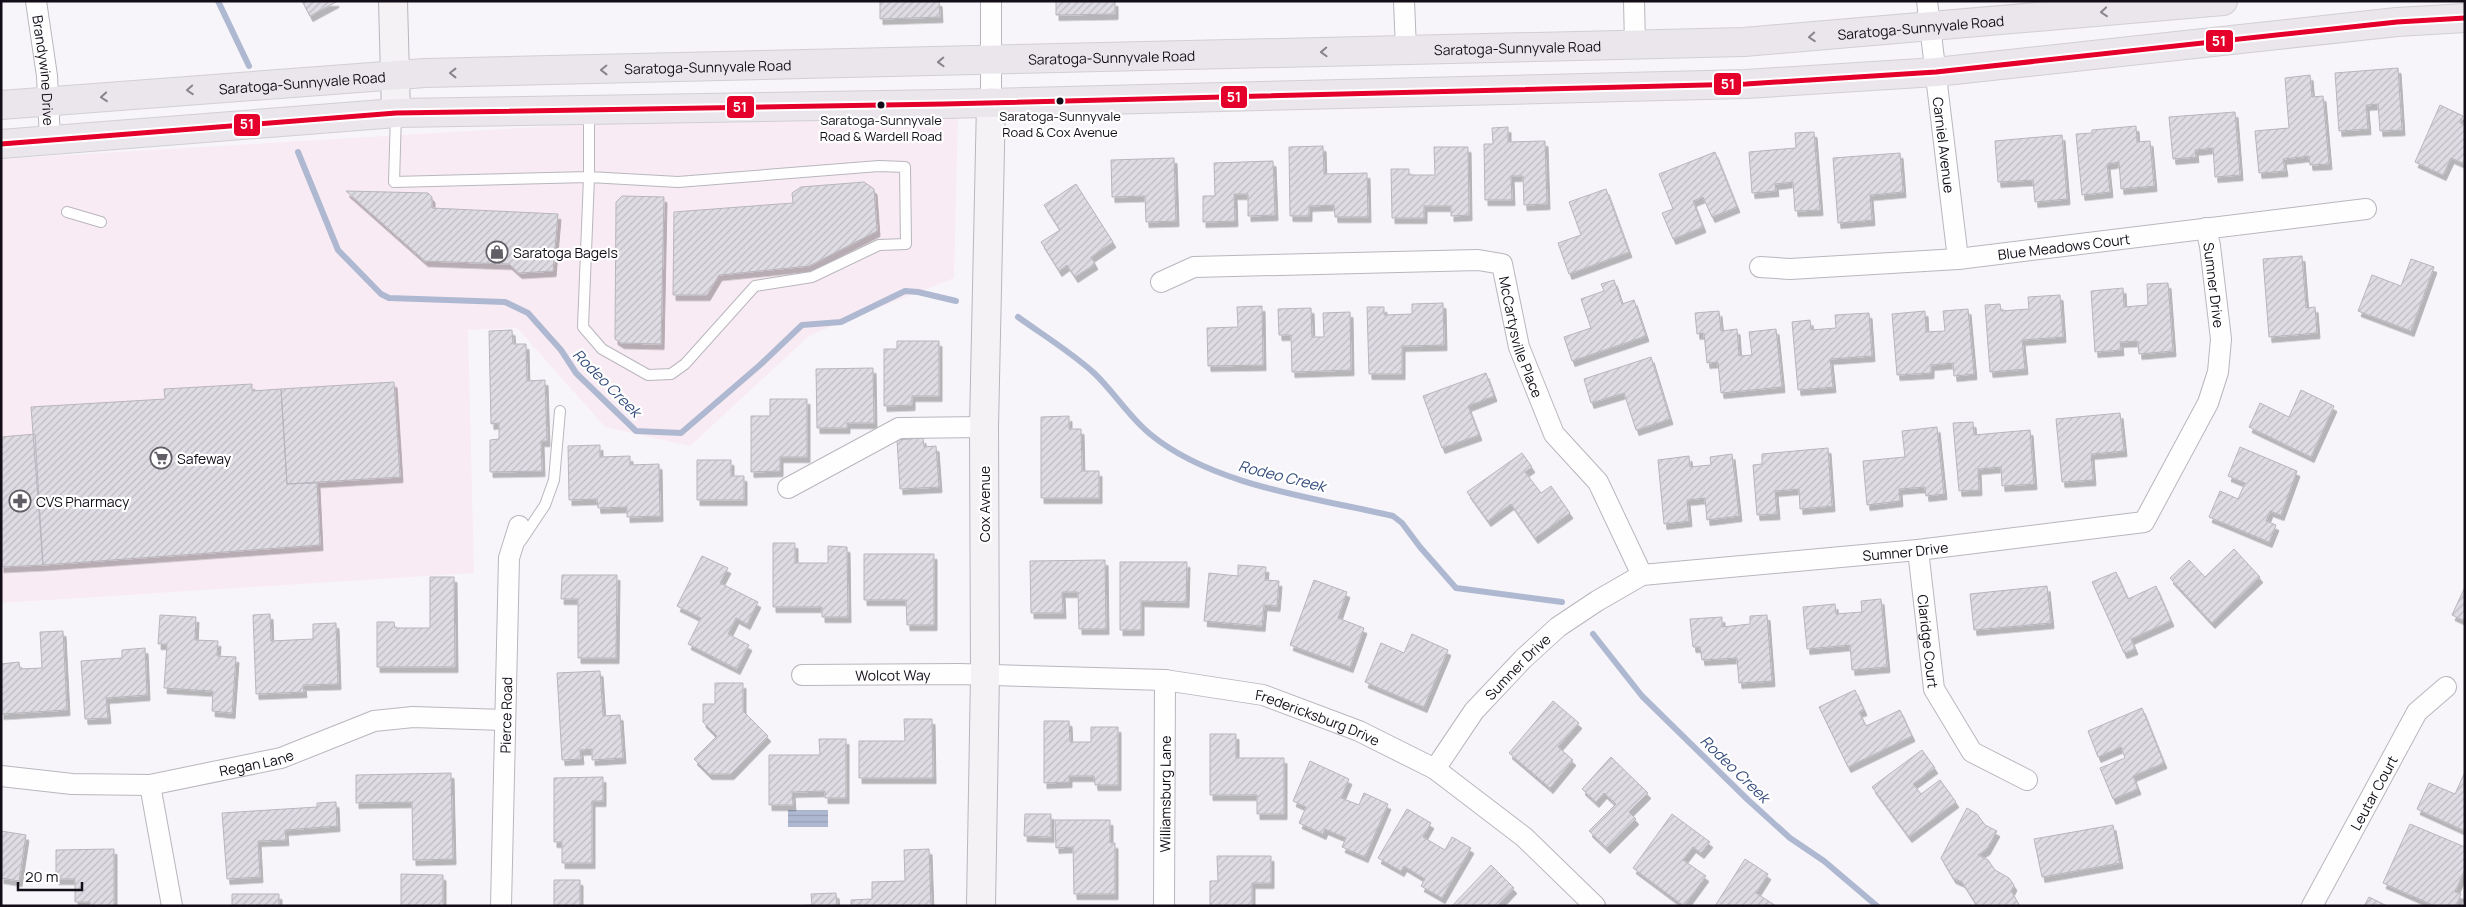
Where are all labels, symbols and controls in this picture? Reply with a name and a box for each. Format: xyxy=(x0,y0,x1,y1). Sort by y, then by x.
one-way arrow xyxy=(2100,6,2108,17)
street label: Saratoga-Sunnyvale Road xyxy=(1837,10,2005,43)
street label: Brandywine Drive xyxy=(29,14,59,126)
line badge: 51 xyxy=(2205,29,2234,53)
one-way arrow xyxy=(1808,31,1816,42)
text: 51 xyxy=(2212,31,2226,50)
street label: Saratoga-Sunnyvale Road xyxy=(1434,36,1601,59)
street label: Saratoga-Sunnyvale Road xyxy=(1028,45,1195,68)
one-way arrow xyxy=(1320,46,1328,57)
street label: Saratoga-Sunnyvale Road xyxy=(624,55,792,78)
one-way arrow xyxy=(937,57,944,67)
one-way arrow xyxy=(599,65,607,75)
street label: Saratoga-Sunnyvale Road xyxy=(218,67,386,98)
one-way arrow xyxy=(449,68,457,78)
line badge: 51 xyxy=(1713,72,1742,96)
text: 51 xyxy=(1721,74,1735,93)
one-way arrow xyxy=(186,84,194,95)
line badge: 51 xyxy=(1220,85,1248,109)
text: 51 xyxy=(1227,87,1241,106)
one-way arrow xyxy=(100,91,108,102)
line badge: 51 xyxy=(726,95,755,119)
marker: Saratoga-Sunnyvale Road & Cox Avenue xyxy=(1055,96,1065,106)
street label: Carniel Avenue xyxy=(1929,96,1960,194)
text: 51 xyxy=(733,97,747,116)
marker: Saratoga-Sunnyvale Road & Wardell Road xyxy=(876,100,886,110)
place label: Saratoga-Sunnyvale Road & Cox Avenue xyxy=(999,107,1121,141)
place label: Saratoga-Sunnyvale Road & Wardell Road xyxy=(820,111,942,145)
line badge: 51 xyxy=(233,113,261,137)
text: 51 xyxy=(240,114,254,133)
street label: Blue Meadows Court xyxy=(1997,228,2131,264)
shop icon: Saratoga Bagels xyxy=(485,240,509,264)
street label: Sumner Drive xyxy=(2199,241,2229,329)
place label: Saratoga Bagels xyxy=(513,243,618,262)
street label: McCartysville Place xyxy=(1495,274,1548,400)
water label: Rodeo Creek xyxy=(568,344,648,424)
supermarket icon: Safeway xyxy=(149,446,173,470)
place label: Safeway xyxy=(177,449,232,468)
water label: Rodeo Creek xyxy=(1236,455,1330,498)
street label: Cox Avenue xyxy=(975,466,994,542)
pharmacy icon: CVS Pharmacy xyxy=(8,489,32,513)
place label: CVS Pharmacy xyxy=(36,492,130,511)
street label: Sumner Drive xyxy=(1862,537,1949,564)
street label: Claridge Court xyxy=(1914,593,1943,690)
street label: Sumner Drive xyxy=(1480,629,1554,704)
street label: Wolcot Way xyxy=(855,665,931,684)
street label: Pierce Road xyxy=(495,677,516,754)
street label: Fredericksburg Drive xyxy=(1254,684,1383,749)
water label: Rodeo Creek xyxy=(1696,731,1776,809)
street label: Williamsburg Lane xyxy=(1155,736,1174,852)
street label: Regan Lane xyxy=(217,745,296,780)
street label: Leutar Court xyxy=(2345,752,2402,833)
scale bar xyxy=(18,860,81,892)
text: 20 m xyxy=(25,866,58,887)

